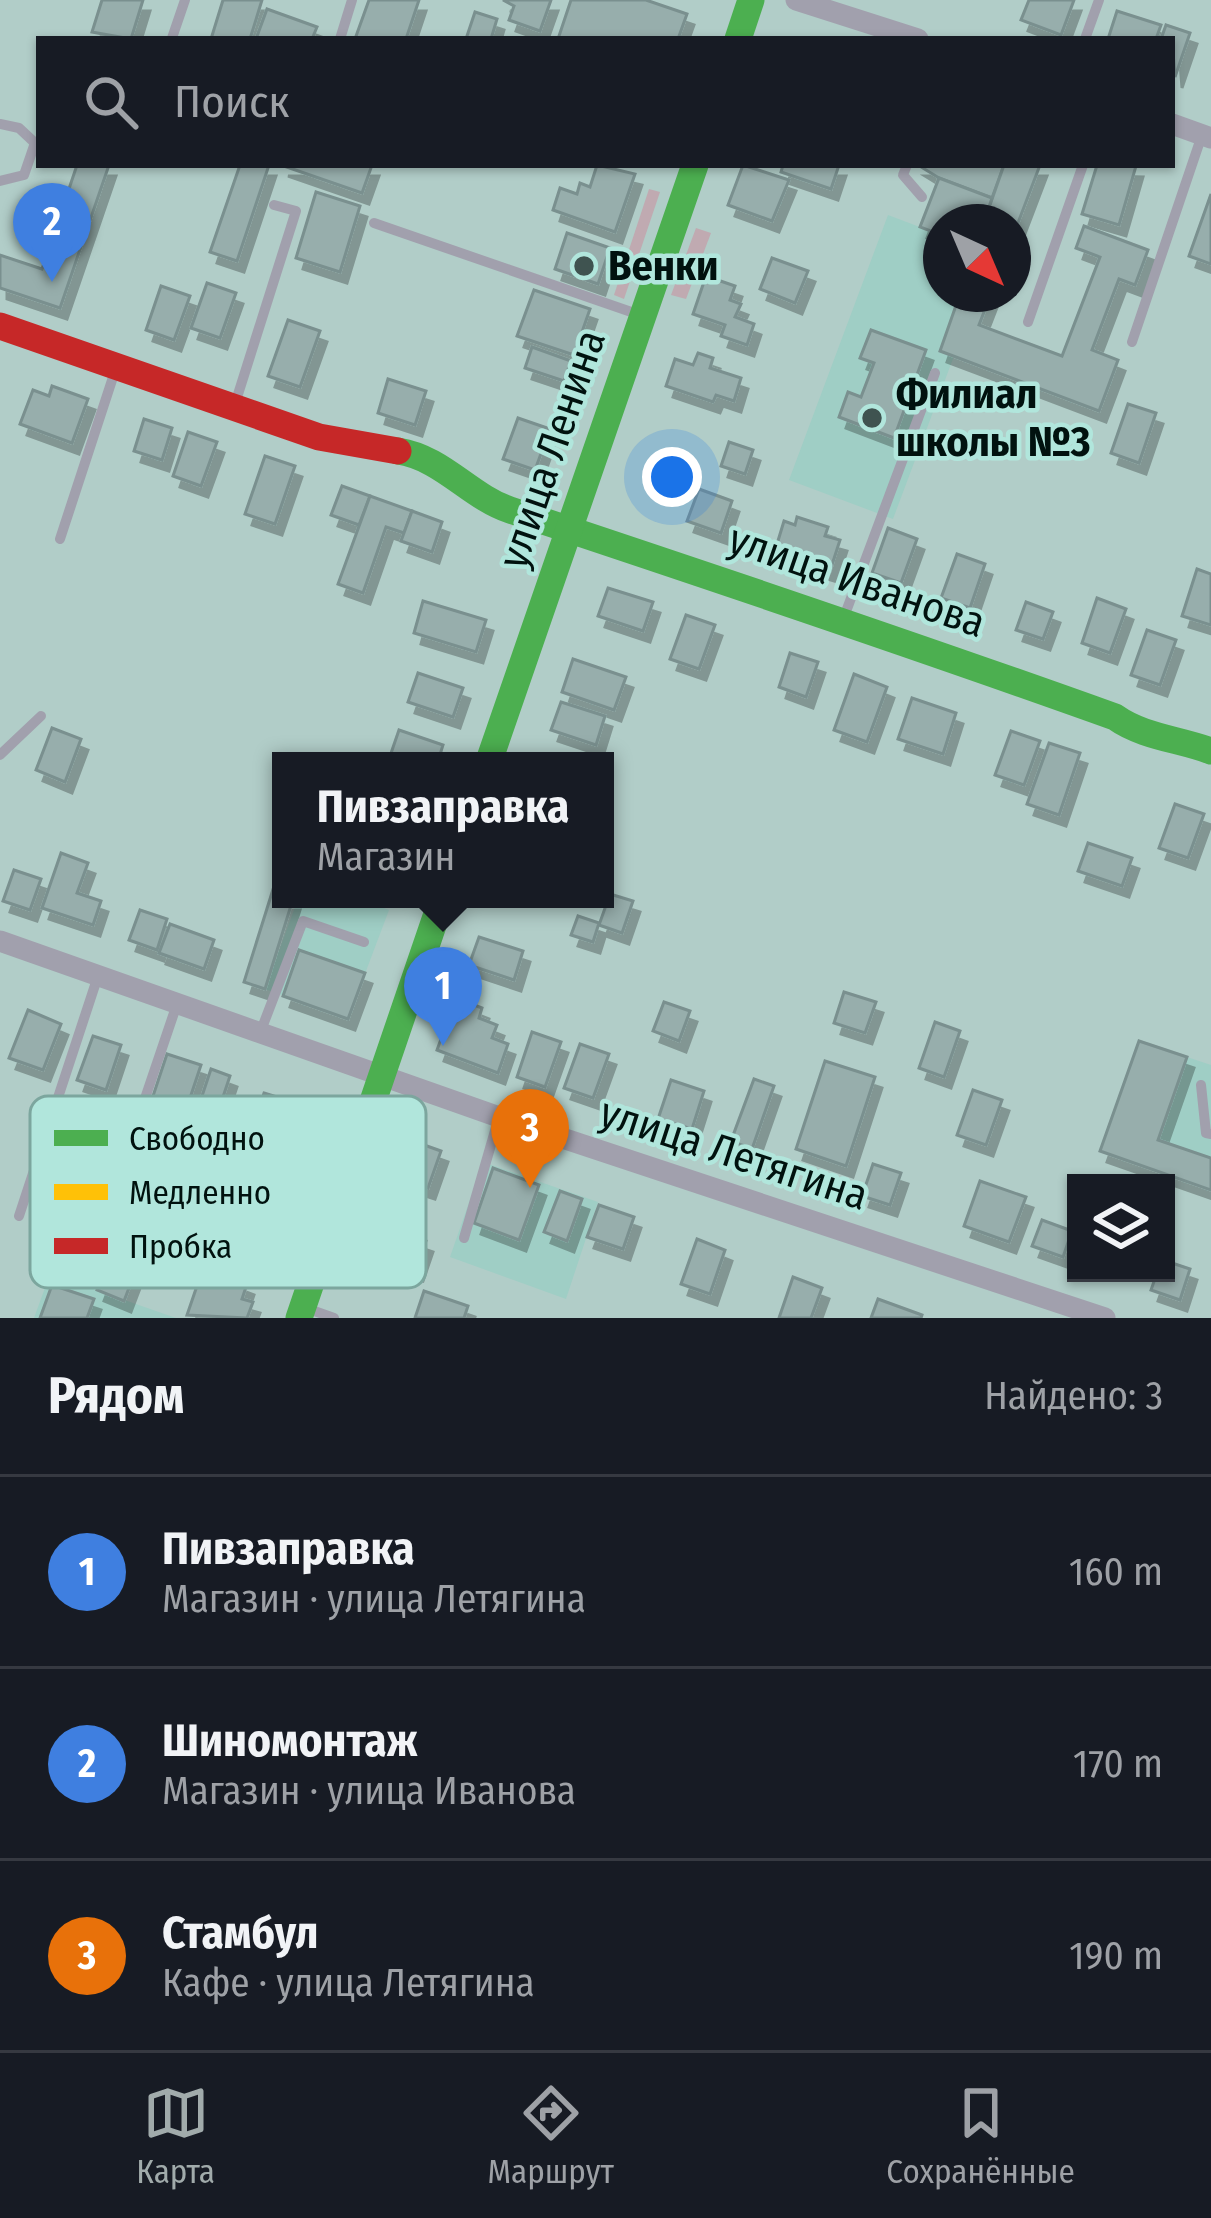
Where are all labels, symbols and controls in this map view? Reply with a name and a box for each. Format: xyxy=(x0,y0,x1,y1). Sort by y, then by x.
search box xyxy=(36,36,1175,168)
icon: search xyxy=(78,69,144,135)
text: Поиск xyxy=(174,75,289,129)
pin: 2 xyxy=(13,183,91,282)
north arrow xyxy=(923,204,1031,312)
place label: Венки xyxy=(608,241,719,291)
marker: Венки xyxy=(571,253,597,279)
street label: улица Ленина xyxy=(488,323,616,575)
place label: Филиал школы №3 xyxy=(896,369,1091,467)
marker: Филиал школы №3 xyxy=(859,405,885,431)
your location xyxy=(642,447,702,507)
street label: улица Иванова xyxy=(722,514,992,648)
popup xyxy=(272,752,614,908)
text: Пивзаправка xyxy=(317,780,569,834)
text: Магазин xyxy=(317,834,455,880)
pin: 1 xyxy=(404,947,482,1046)
street label: улица Летягина xyxy=(594,1087,874,1221)
pin: 3 xyxy=(491,1089,569,1188)
legend xyxy=(30,1096,426,1288)
text: Свободно xyxy=(129,1119,265,1159)
text: Медленно xyxy=(129,1173,271,1213)
map controls xyxy=(1067,1174,1175,1282)
button: layers xyxy=(1067,1174,1175,1282)
text: Пробка xyxy=(129,1227,232,1267)
text: Рядом xyxy=(48,1365,184,1427)
text: Найдено: 3 xyxy=(984,1373,1163,1419)
text: Пивзаправка xyxy=(162,1522,415,1576)
text: 1 xyxy=(79,1549,95,1595)
text: 160 m xyxy=(1069,1549,1163,1595)
text: Магазин · улица Летягина xyxy=(162,1576,586,1622)
text: Шиномонтаж xyxy=(162,1714,417,1768)
text: 2 xyxy=(78,1741,96,1787)
text: 170 m xyxy=(1073,1741,1163,1787)
text: Магазин · улица Иванова xyxy=(162,1768,576,1814)
text: Стамбул xyxy=(162,1906,319,1960)
text: 3 xyxy=(78,1933,96,1979)
text: 190 m xyxy=(1069,1933,1163,1979)
text: Кафе · улица Летягина xyxy=(162,1960,535,2006)
tab: Карта xyxy=(136,2080,215,2192)
tab: Маршрут xyxy=(488,2080,614,2192)
tab: Сохранённые xyxy=(886,2080,1075,2192)

